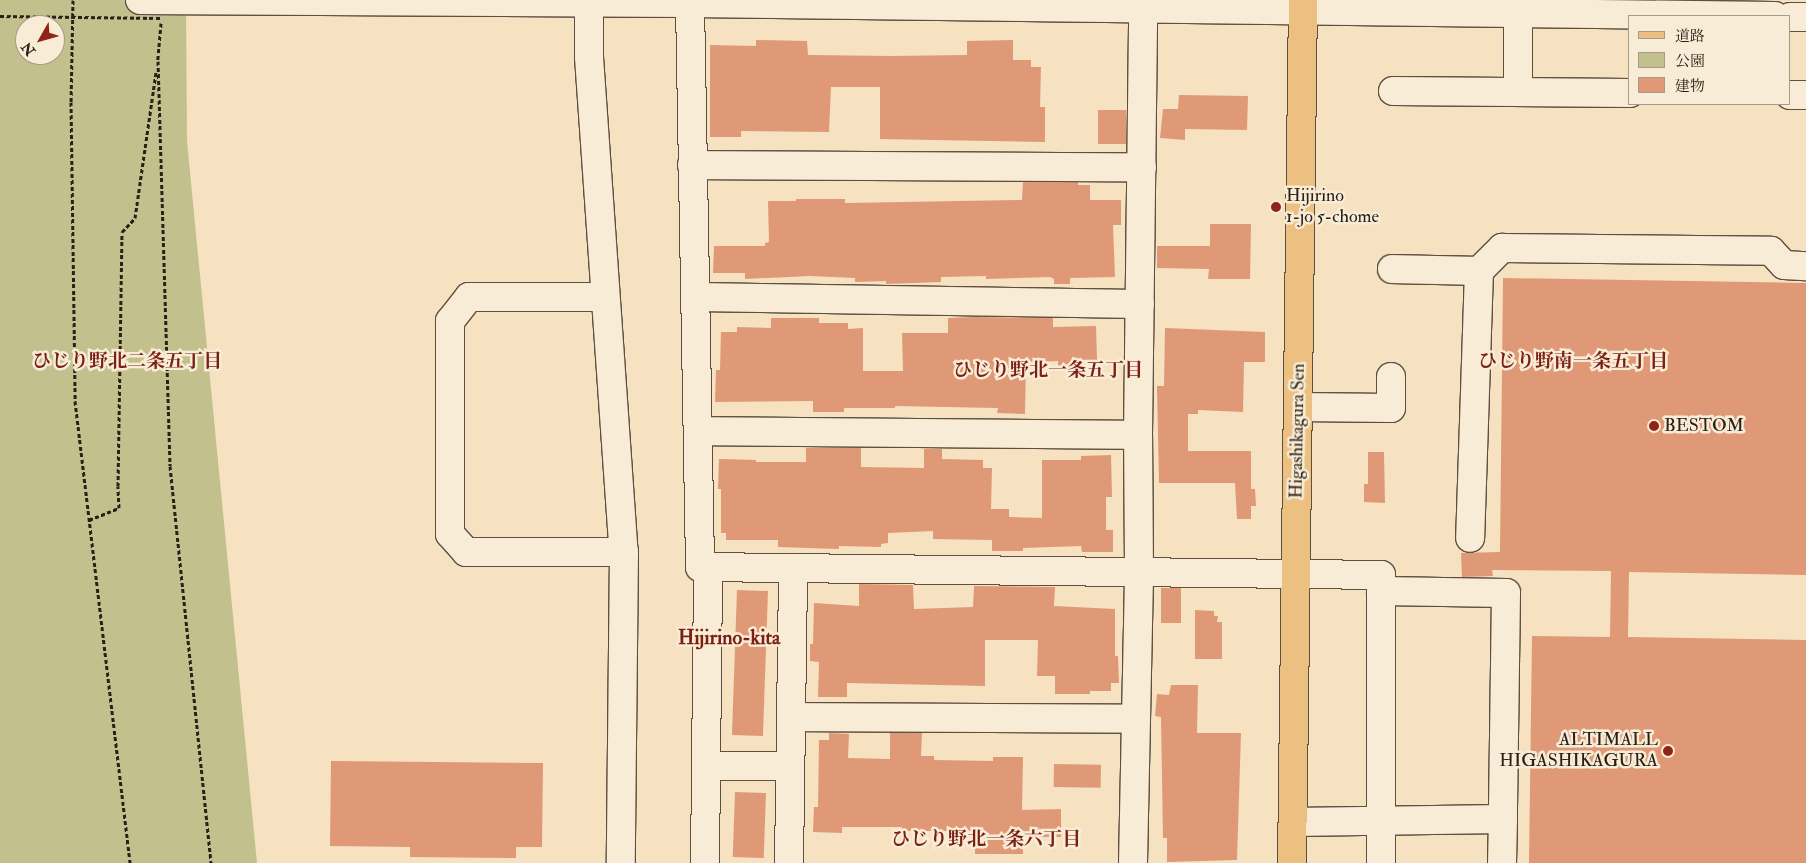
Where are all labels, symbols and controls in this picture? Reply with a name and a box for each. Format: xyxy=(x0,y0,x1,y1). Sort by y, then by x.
north arrow xyxy=(15,15,65,65)
legend xyxy=(1628,15,1791,105)
text: 道路 xyxy=(1675,27,1705,46)
text: N xyxy=(18,39,39,59)
text: 公園 xyxy=(1675,52,1705,71)
text: 建物 xyxy=(1675,77,1705,96)
place label: Hijirino 1-jo 5-chome xyxy=(1286,186,1379,228)
marker: Hijirino 1-jo 5-chome xyxy=(1270,201,1282,213)
district label: ひじり野北二条五丁目 xyxy=(32,351,222,373)
district label: ひじり野南一条五丁目 xyxy=(1478,351,1668,373)
district label: ひじり野北一条五丁目 xyxy=(953,360,1143,382)
street label: Higashikagura Sen xyxy=(1286,363,1310,499)
place label: BESTOM xyxy=(1664,415,1744,437)
marker: BESTOM xyxy=(1648,420,1660,432)
district label: Hijirino-kita xyxy=(678,625,780,649)
place label: ALTIMALL HIGASHIKAGURA xyxy=(1499,730,1658,772)
marker: ALTIMALL HIGASHIKAGURA xyxy=(1662,745,1674,757)
district label: ひじり野北一条六丁目 xyxy=(891,829,1081,851)

